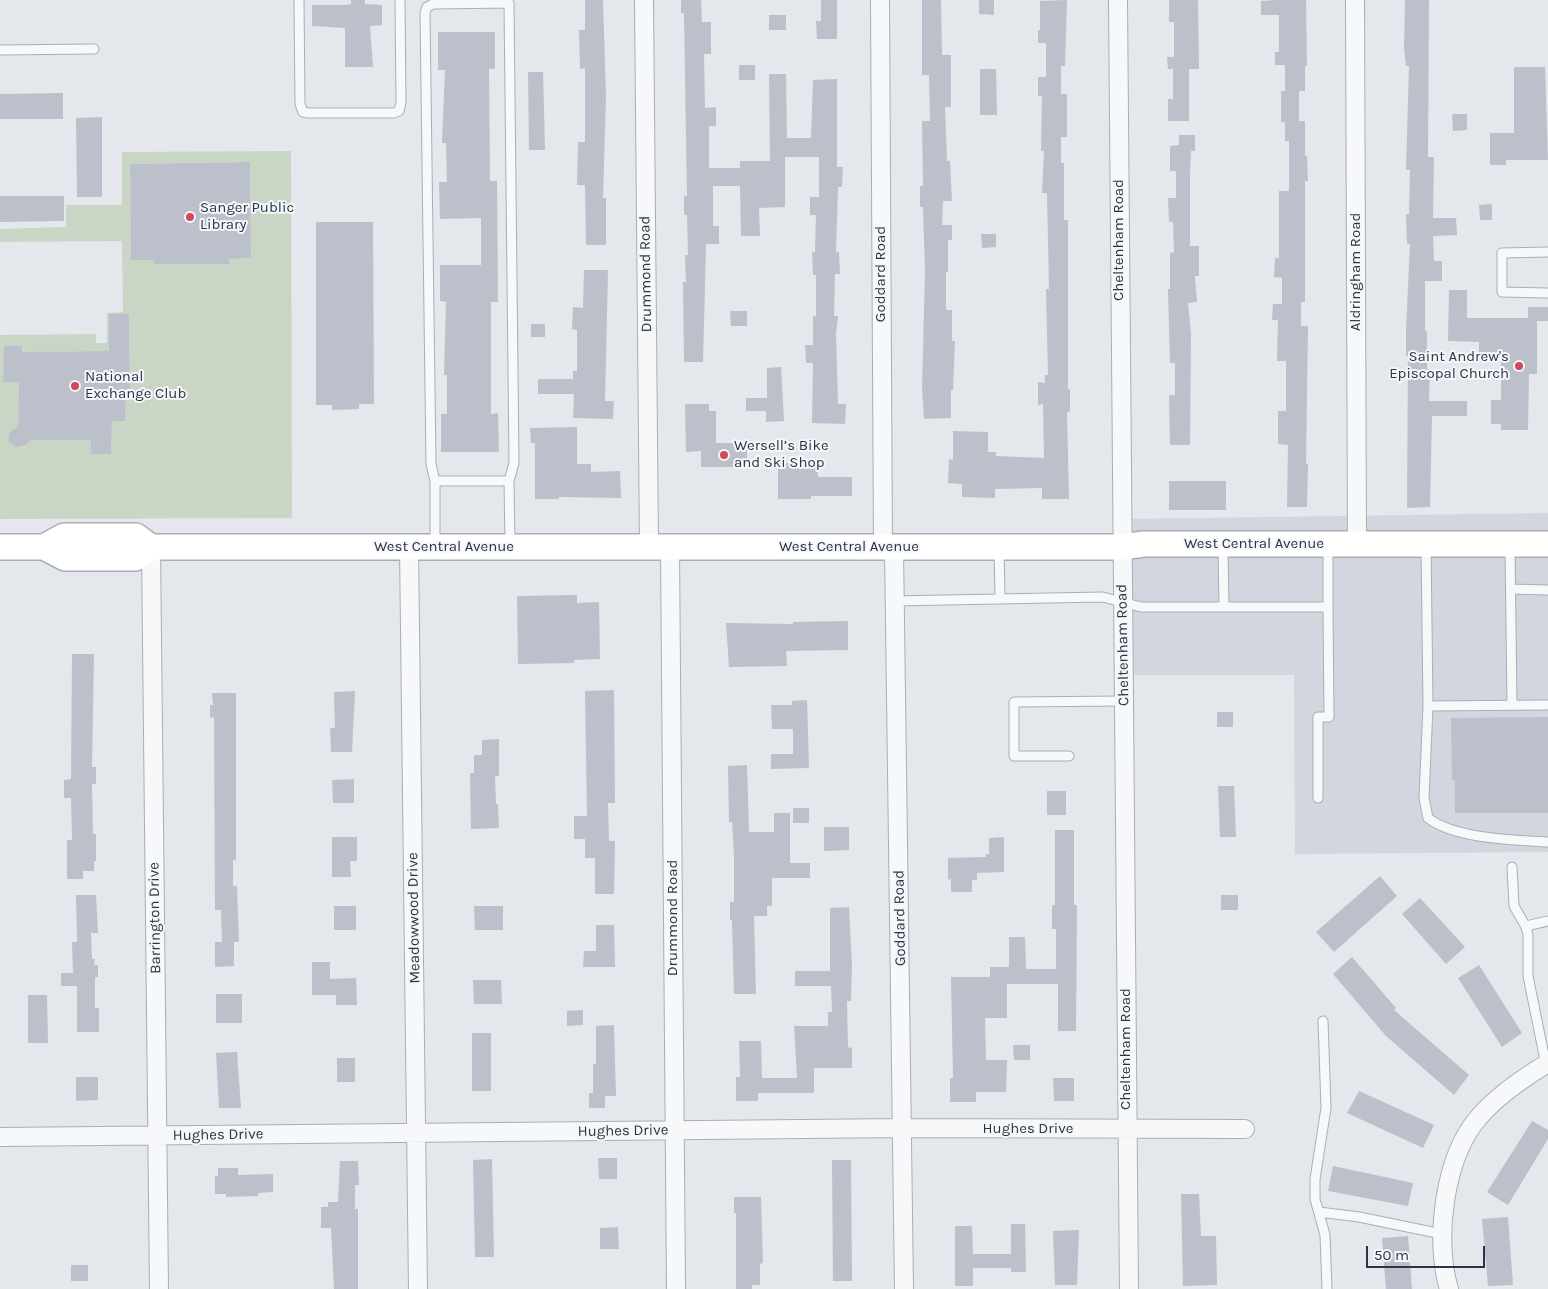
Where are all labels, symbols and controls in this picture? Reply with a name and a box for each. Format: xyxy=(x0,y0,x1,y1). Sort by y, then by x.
street label: Cheltenham Road xyxy=(1110,179,1128,301)
place label: Sanger Public Library xyxy=(200,199,294,234)
marker: Sanger Public Library xyxy=(184,211,196,223)
street label: Aldringham Road xyxy=(1347,213,1365,331)
street label: Drummond Road xyxy=(636,216,656,332)
street label: Goddard Road xyxy=(872,226,890,322)
place label: Saint Andrew's Episcopal Church xyxy=(1389,348,1509,383)
marker: Saint Andrew's Episcopal Church xyxy=(1513,360,1525,372)
place label: National Exchange Club xyxy=(85,368,186,403)
marker: National Exchange Club xyxy=(69,380,81,392)
place label: Wersell’s Bike and Ski Shop xyxy=(734,437,829,472)
marker: Wersell’s Bike and Ski Shop xyxy=(718,449,730,461)
street label: West Central Avenue xyxy=(1184,535,1324,553)
street label: West Central Avenue xyxy=(374,538,514,556)
street label: West Central Avenue xyxy=(779,538,919,556)
street label: Cheltenham Road xyxy=(1113,584,1133,706)
street label: Meadowwood Drive xyxy=(404,852,424,984)
street label: Drummond Road xyxy=(664,860,682,976)
street label: Barrington Drive xyxy=(145,862,165,974)
street label: Goddard Road xyxy=(890,870,910,966)
street label: Cheltenham Road xyxy=(1117,988,1135,1110)
street label: Hughes Drive xyxy=(983,1120,1073,1138)
street label: Hughes Drive xyxy=(577,1121,669,1141)
street label: Hughes Drive xyxy=(172,1125,264,1145)
scale bar xyxy=(1368,1236,1487,1268)
text: 50 m xyxy=(1374,1246,1409,1264)

